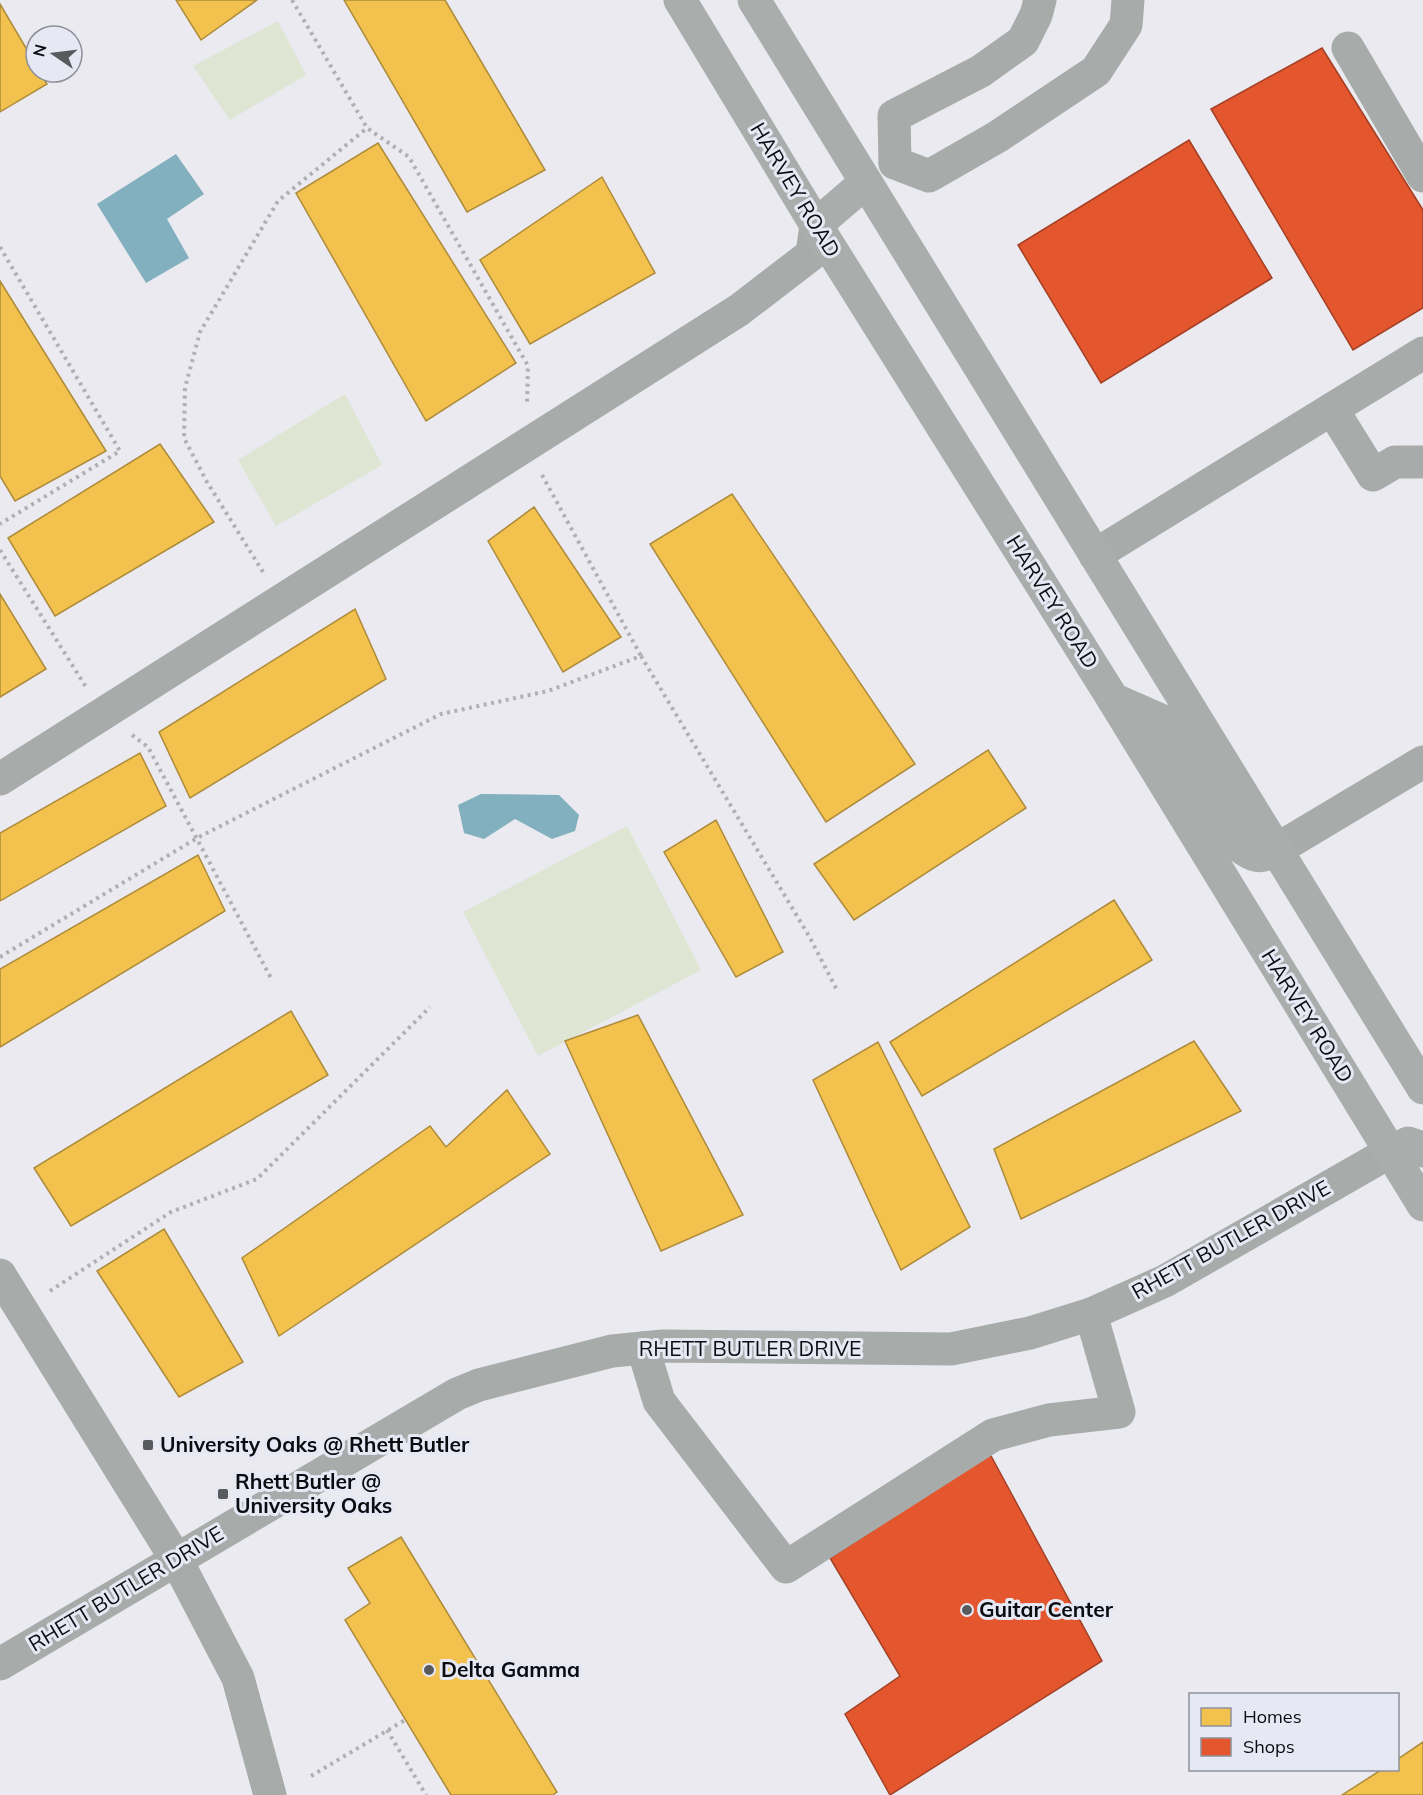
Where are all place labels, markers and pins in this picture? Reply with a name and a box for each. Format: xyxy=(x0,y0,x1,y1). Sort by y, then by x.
place label: University Oaks @ Rhett Butler xyxy=(160,1431,470,1457)
marker: University Oaks @ Rhett Butler xyxy=(141,1438,155,1452)
place label: Rhett Butler @ University Oaks xyxy=(235,1468,392,1518)
marker: Rhett Butler @ University Oaks xyxy=(216,1487,230,1501)
place label: Guitar Center xyxy=(979,1596,1114,1622)
marker: Guitar Center xyxy=(960,1603,974,1617)
place label: Delta Gamma xyxy=(441,1656,580,1682)
marker: Delta Gamma xyxy=(422,1663,436,1677)

